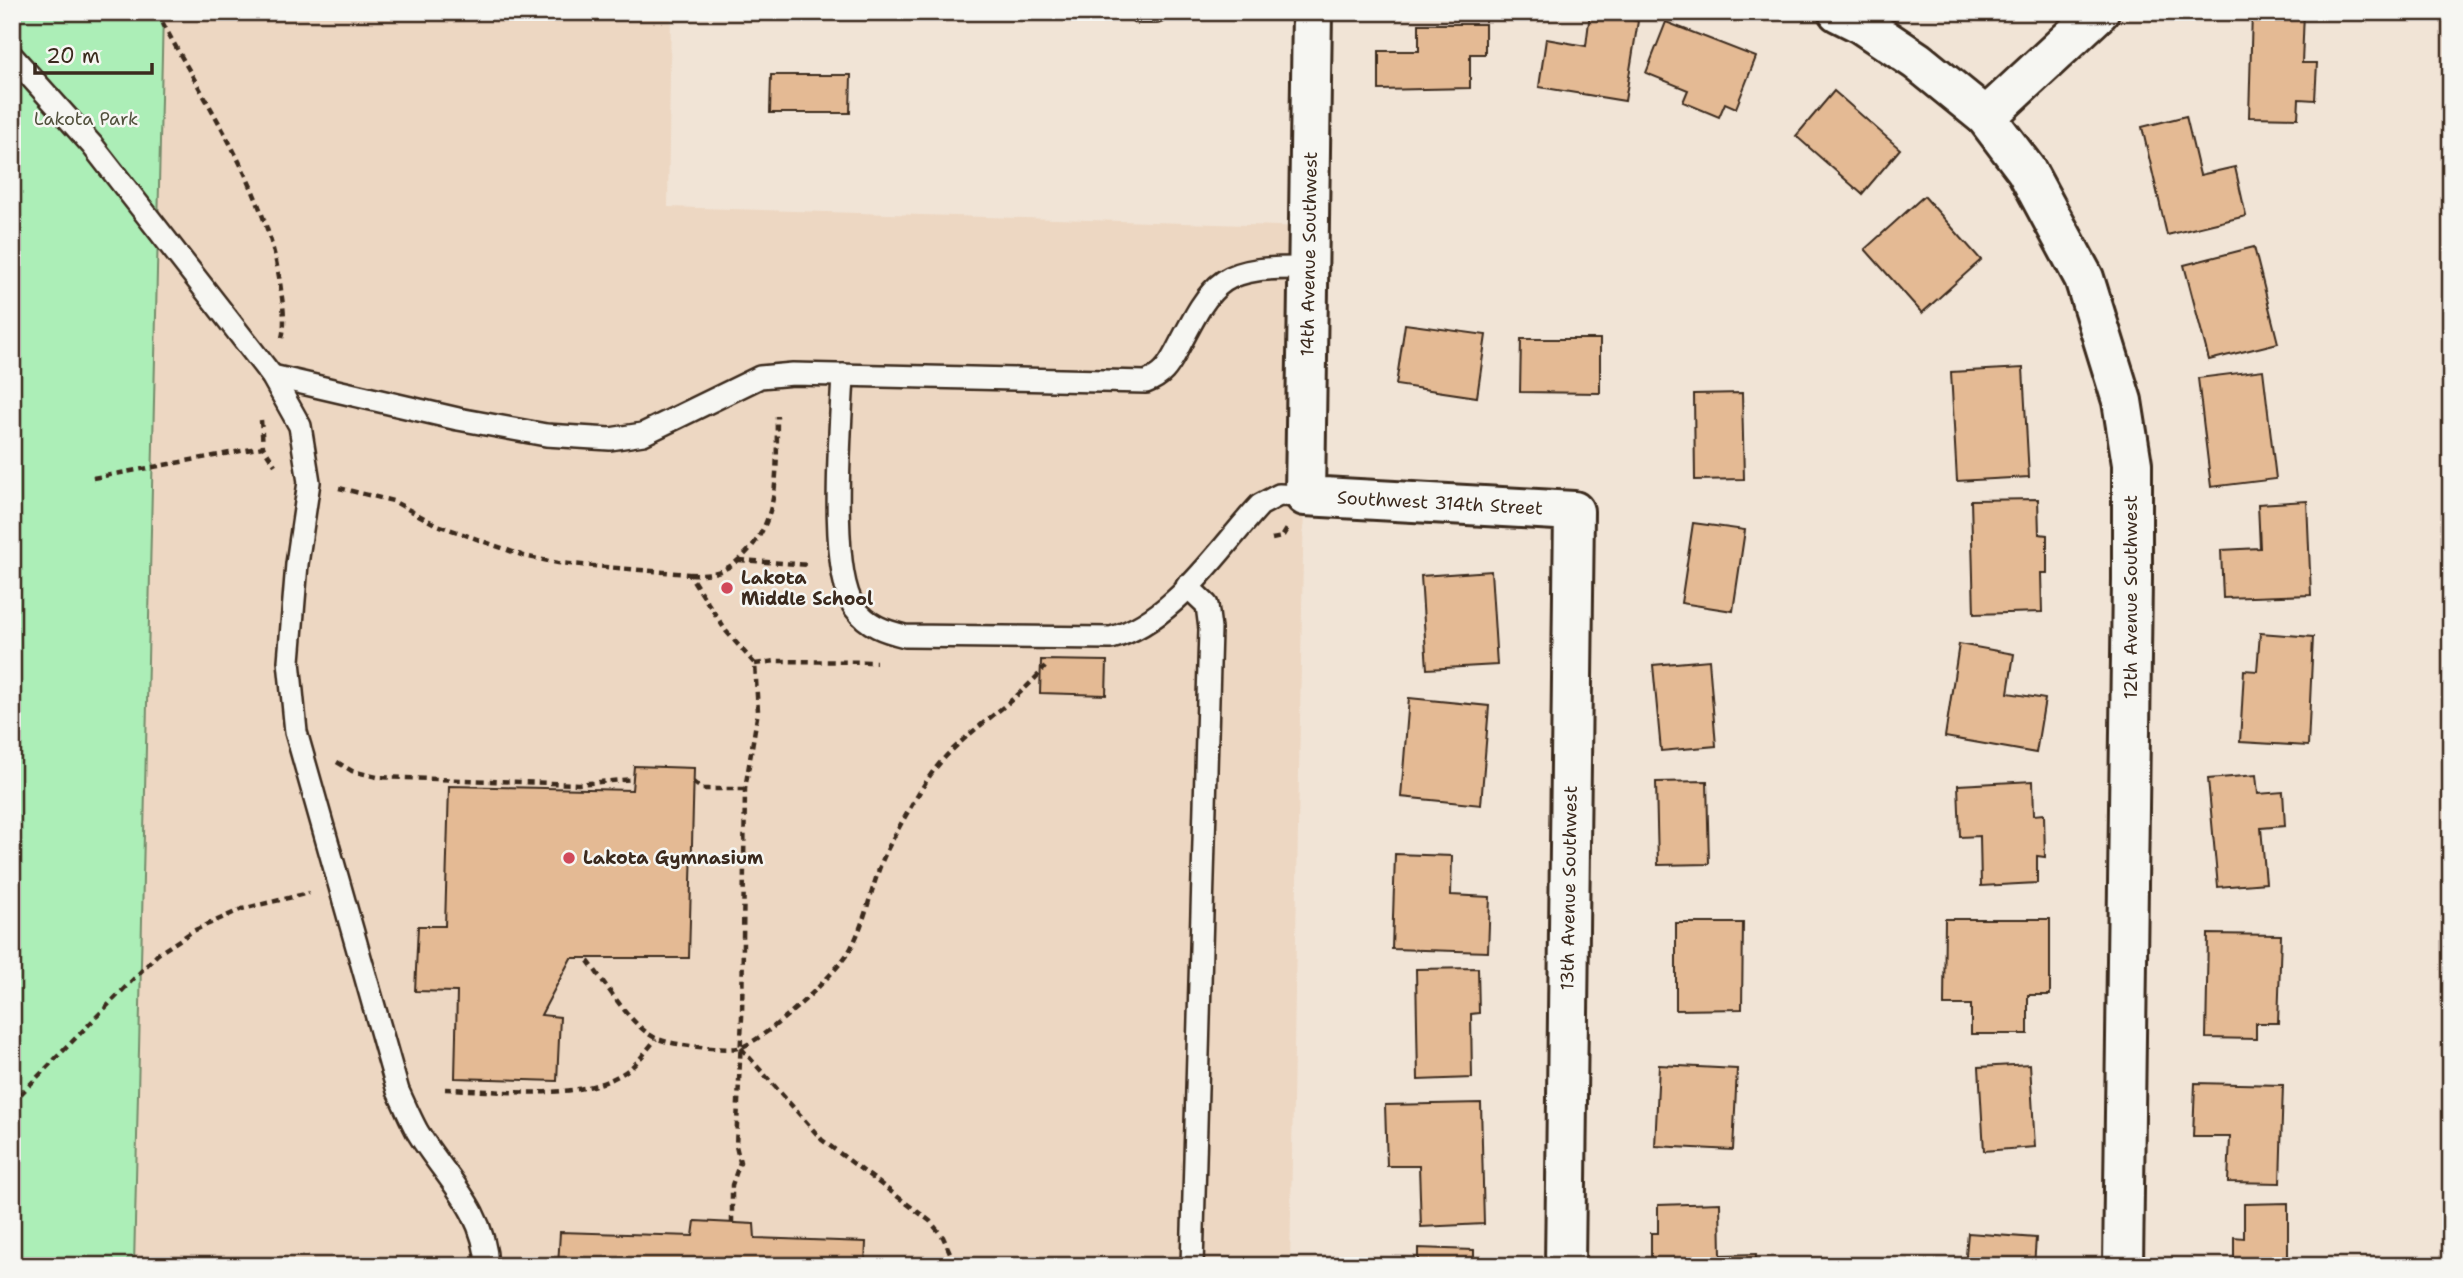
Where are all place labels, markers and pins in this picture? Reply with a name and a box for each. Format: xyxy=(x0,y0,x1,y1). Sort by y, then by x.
place label: Lakota Middle School xyxy=(741,566,873,611)
marker: Lakota Middle School xyxy=(719,580,735,596)
place label: Lakota Gymnasium xyxy=(583,846,764,870)
marker: Lakota Gymnasium xyxy=(561,850,577,866)

